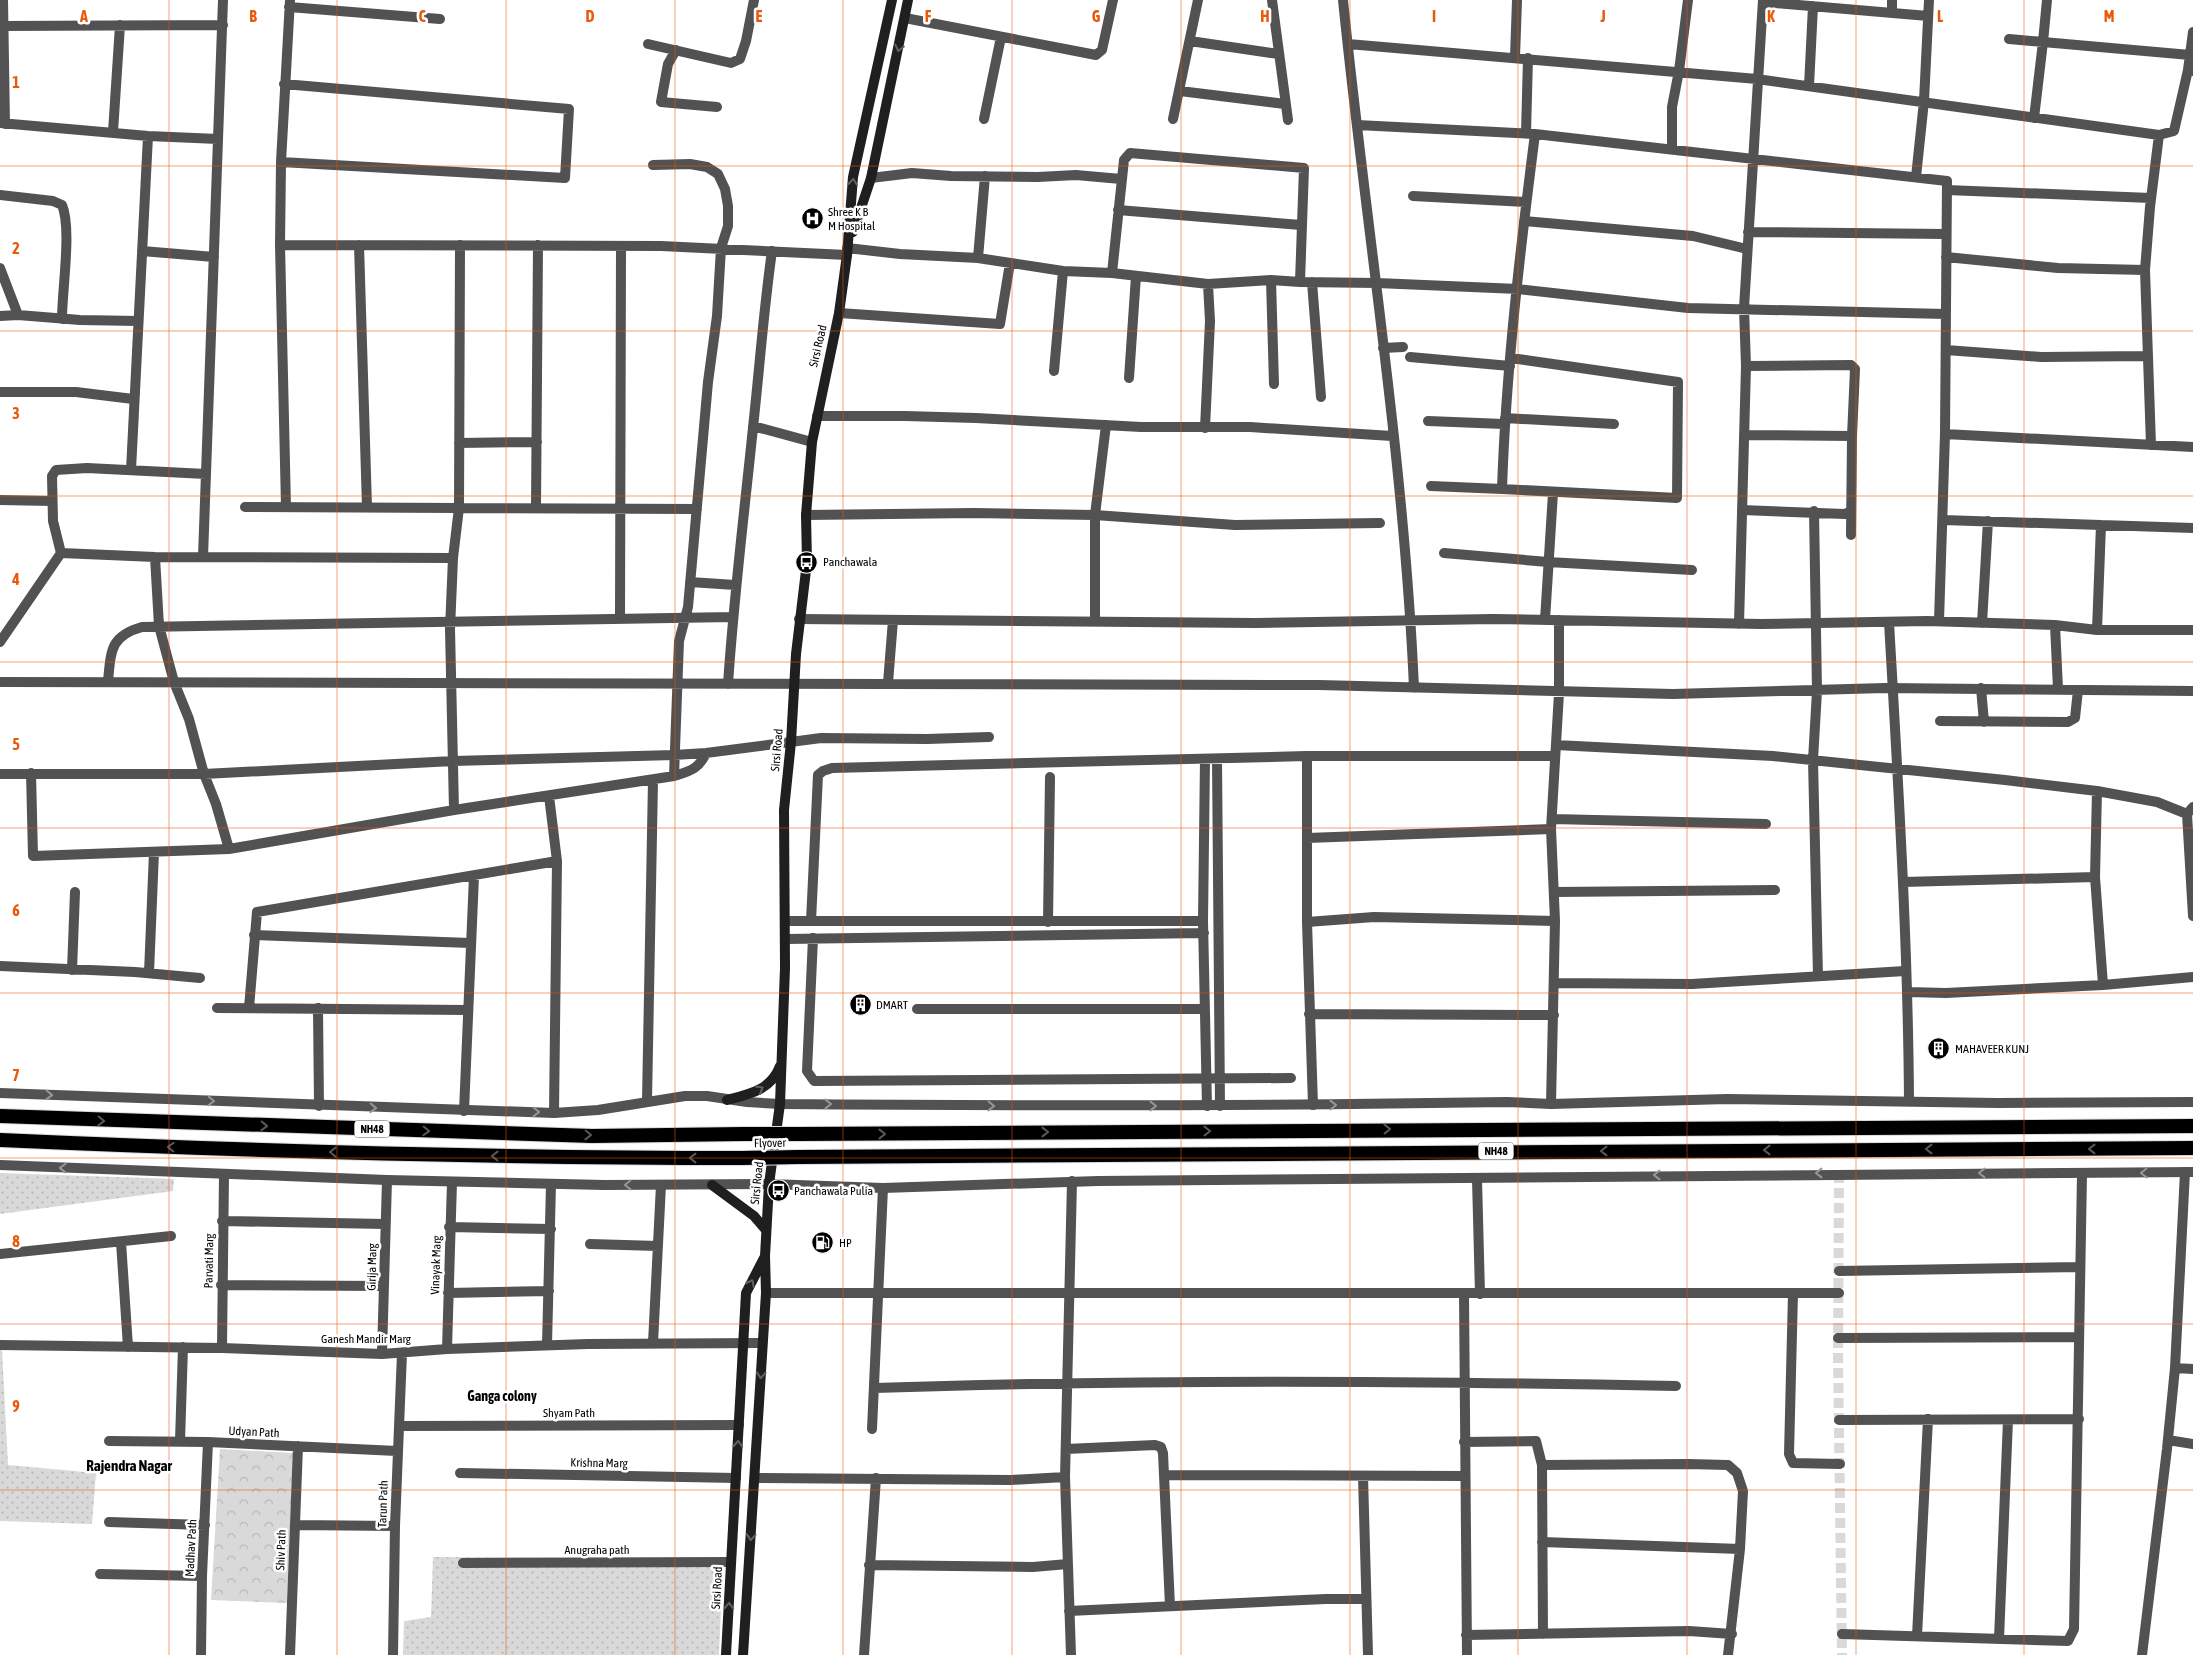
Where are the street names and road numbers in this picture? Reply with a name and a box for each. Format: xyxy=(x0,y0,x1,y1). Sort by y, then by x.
street label: Sirsi Road xyxy=(806,324,830,368)
street label: Sirsi Road xyxy=(768,728,786,772)
road number: NH48 xyxy=(354,1120,390,1138)
street label: Flyover xyxy=(754,1136,787,1150)
road number: NH48 xyxy=(1478,1142,1514,1160)
street label: Sirsi Road xyxy=(748,1161,766,1205)
street label: Parvati Marg xyxy=(202,1233,216,1289)
street label: Vinayak Marg xyxy=(428,1234,444,1295)
street label: Girija Marg xyxy=(365,1242,379,1291)
street label: Ganesh Mandir Marg xyxy=(321,1332,412,1346)
street label: Shyam Path xyxy=(543,1406,595,1420)
street label: Udyan Path xyxy=(228,1424,280,1440)
street label: Krishna Marg xyxy=(570,1456,629,1471)
street label: Tarun Path xyxy=(375,1480,391,1528)
street label: Madhav Path xyxy=(182,1519,200,1577)
street label: Shiv Path xyxy=(273,1529,289,1571)
street label: Anugraha path xyxy=(564,1543,630,1557)
street label: Sirsi Road xyxy=(709,1566,725,1610)

